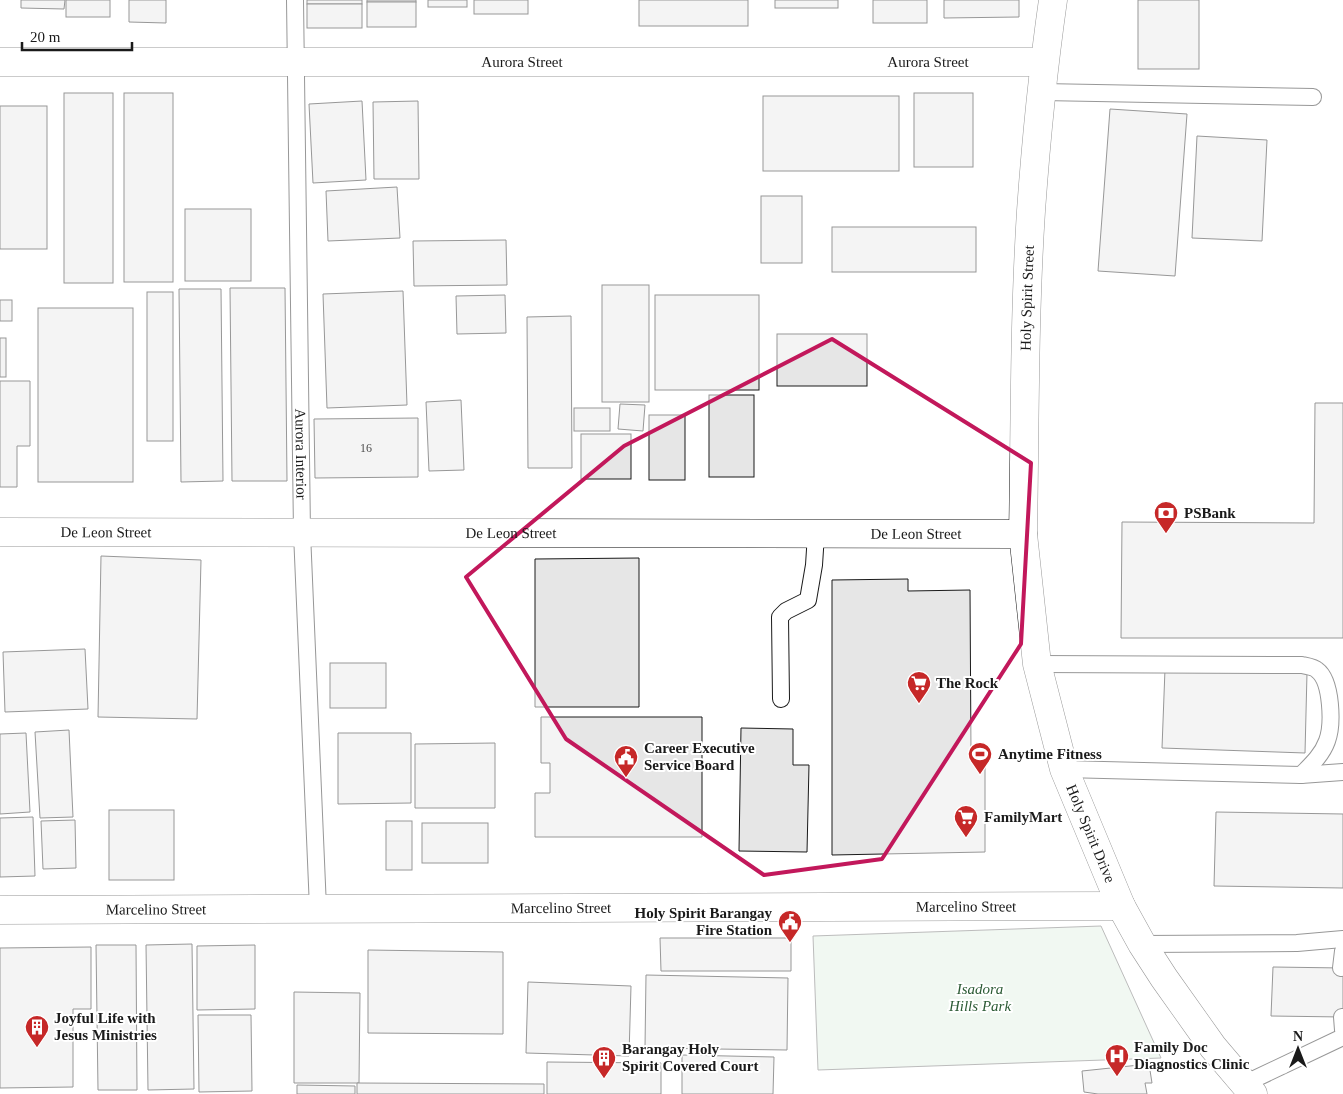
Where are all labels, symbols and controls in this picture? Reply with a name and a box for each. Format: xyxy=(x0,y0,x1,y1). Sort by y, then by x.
scale bar xyxy=(22,20,132,52)
text: 20 m xyxy=(30,29,61,45)
street label: Aurora Street xyxy=(481,54,563,70)
street label: Aurora Street xyxy=(887,54,969,70)
street label: Holy Spirit Street xyxy=(1018,244,1037,351)
street label: Aurora Interior xyxy=(292,408,310,500)
house number: 16 xyxy=(360,441,372,455)
bank icon: PSBank xyxy=(1153,500,1179,534)
place label: PSBank xyxy=(1184,505,1236,521)
street label: De Leon Street xyxy=(61,524,152,540)
street label: De Leon Street xyxy=(466,525,557,541)
street label: De Leon Street xyxy=(871,526,962,542)
supermarket icon: The Rock xyxy=(906,670,932,704)
place label: The Rock xyxy=(936,675,999,691)
place label: Career Executive Service Board xyxy=(644,740,755,773)
sports icon: Anytime Fitness xyxy=(967,741,993,775)
public building icon: Career Executive Service Board xyxy=(613,744,639,778)
place label: Anytime Fitness xyxy=(998,746,1102,762)
street label: Holy Spirit Drive xyxy=(1063,782,1119,885)
supermarket icon: FamilyMart xyxy=(953,804,979,838)
place label: FamilyMart xyxy=(984,809,1062,825)
street label: Marcelino Street xyxy=(916,898,1017,915)
street label: Marcelino Street xyxy=(511,900,612,916)
street label: Marcelino Street xyxy=(106,901,207,918)
place label: Holy Spirit Barangay Fire Station xyxy=(634,905,773,938)
public building icon: Holy Spirit Barangay Fire Station xyxy=(777,909,803,943)
park label: Isadora Hills Park xyxy=(948,981,1011,1014)
place label: Joyful Life with Jesus Ministries xyxy=(54,1010,157,1043)
building icon: Joyful Life with Jesus Ministries xyxy=(24,1014,50,1048)
north arrow xyxy=(1273,1024,1323,1074)
text: N xyxy=(1293,1029,1303,1044)
place label: Family Doc Diagnostics Clinic xyxy=(1134,1039,1250,1072)
place label: Barangay Holy Spirit Covered Court xyxy=(622,1041,758,1074)
hospital icon: Family Doc Diagnostics Clinic xyxy=(1104,1043,1130,1077)
building icon: Barangay Holy Spirit Covered Court xyxy=(591,1045,617,1079)

